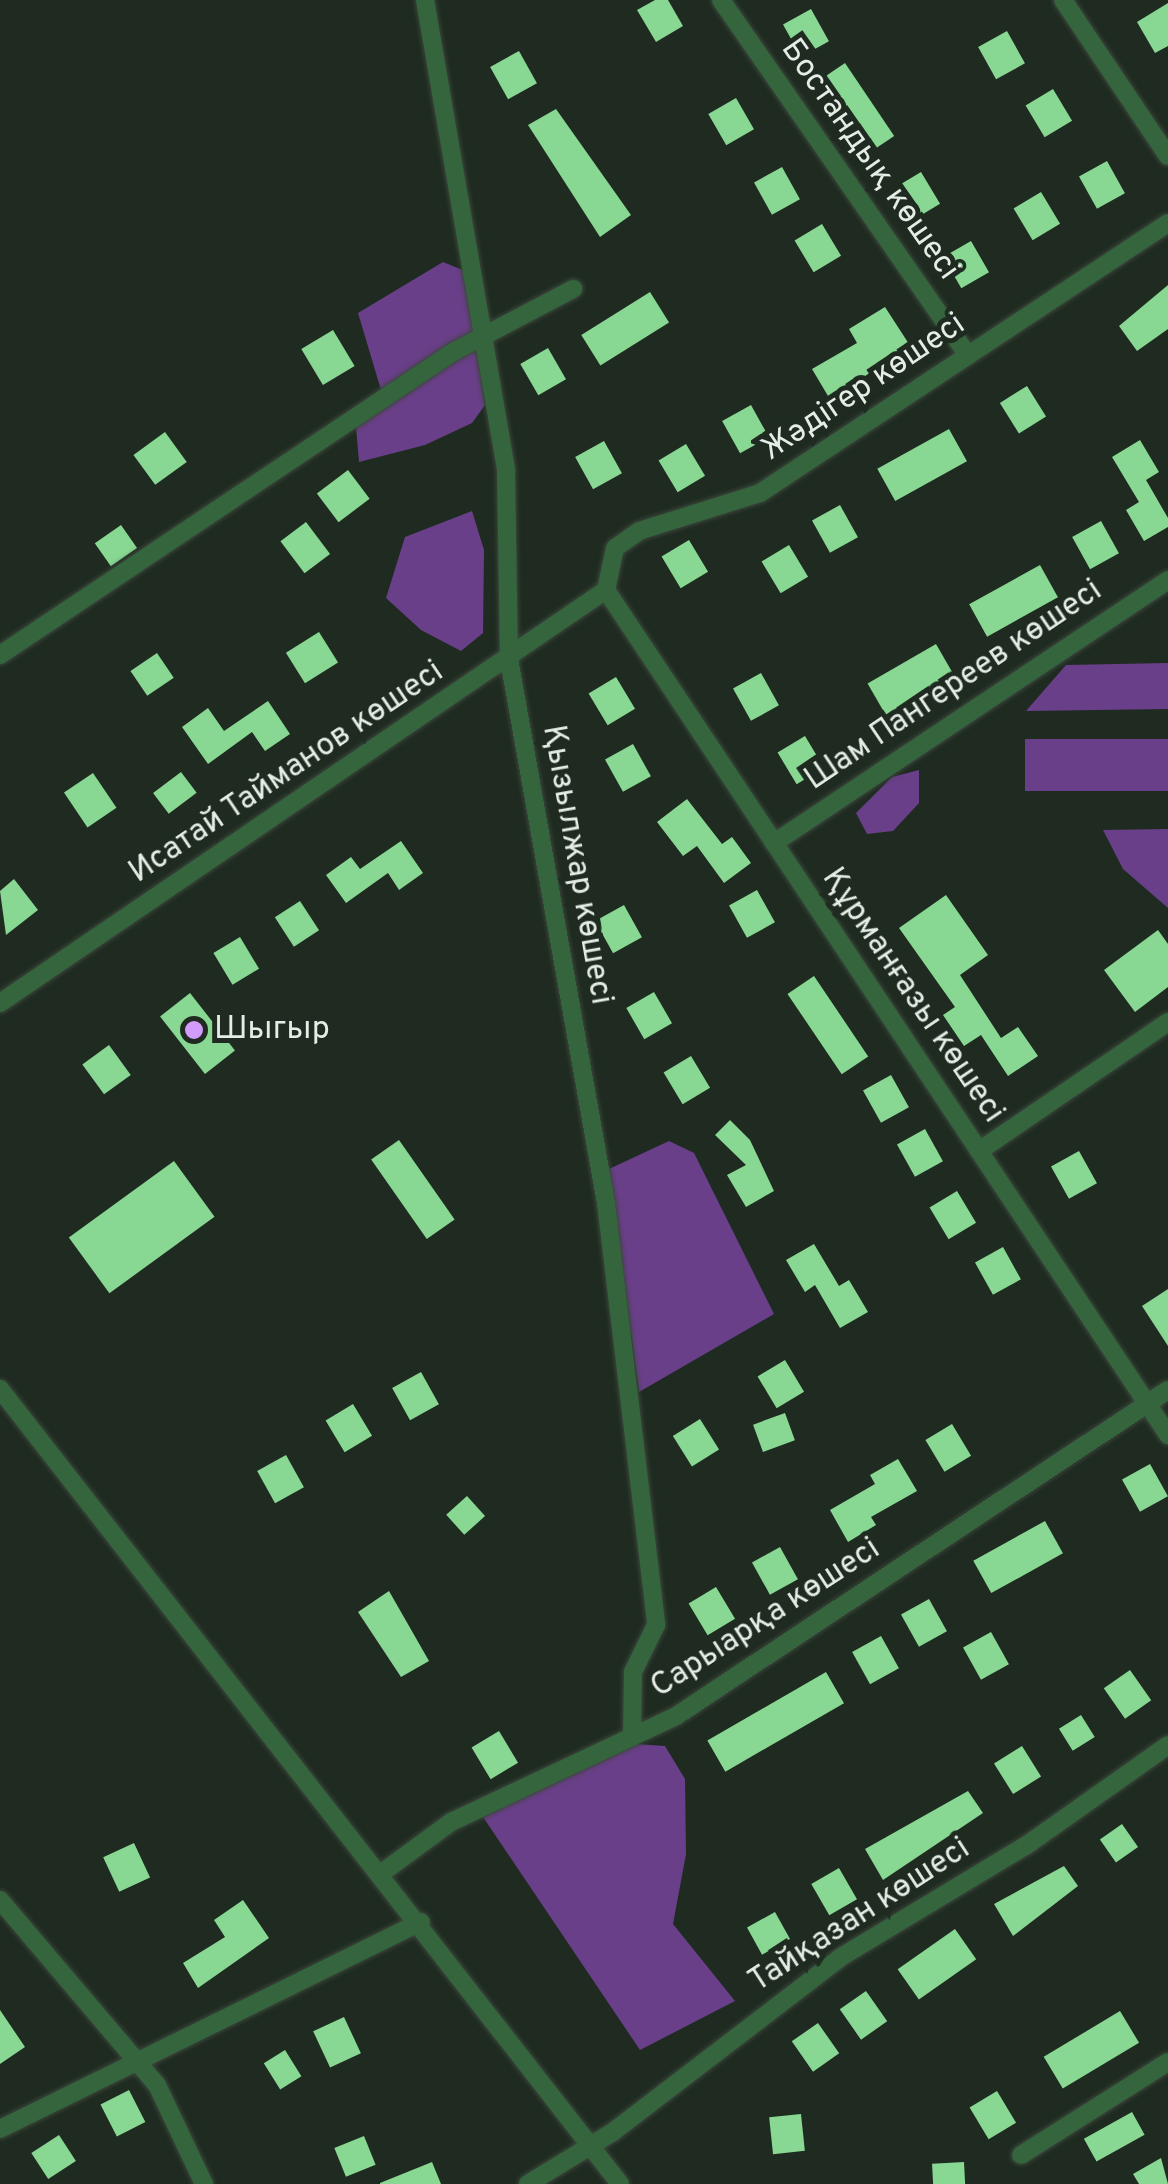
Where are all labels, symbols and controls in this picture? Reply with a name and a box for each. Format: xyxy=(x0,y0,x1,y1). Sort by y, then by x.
street label: Бостандық көшесі xyxy=(771,32,967,288)
street label: Жәдігер көшесі xyxy=(755,306,973,470)
street label: Шам Пангереев көшесі xyxy=(798,572,1110,800)
street label: Исатай Тайманов көшесі xyxy=(122,653,452,893)
street label: Қызылжар көшесі xyxy=(533,722,619,1008)
street label: Құрманғазы көшесі xyxy=(812,861,1012,1131)
place label: Шыгыр xyxy=(214,1011,330,1049)
marker: Шыгыр xyxy=(183,1019,205,1041)
street label: Сарыарқа көшесі xyxy=(644,1531,888,1707)
street label: Тайқазан көшесі xyxy=(742,1830,978,2002)

